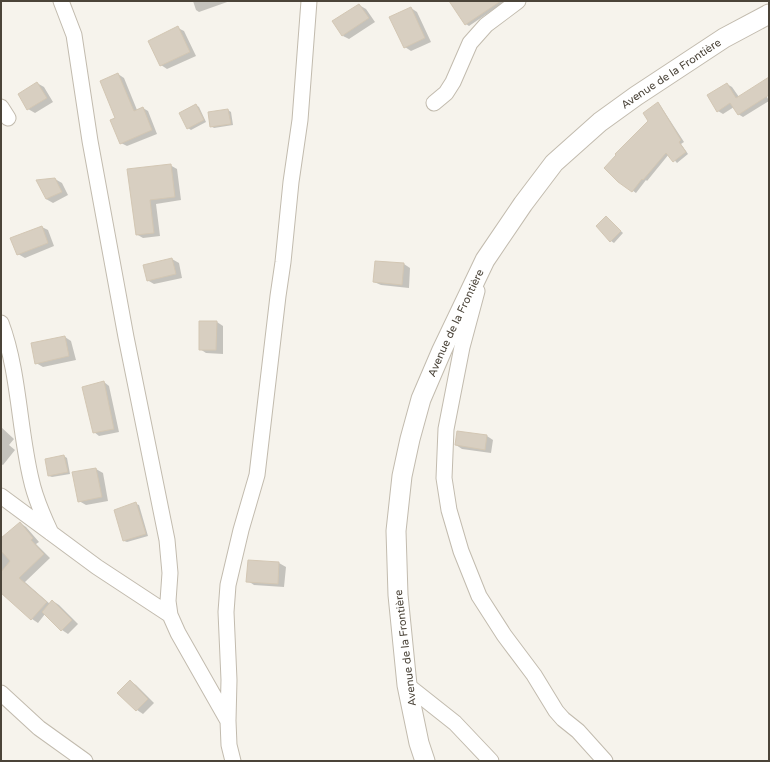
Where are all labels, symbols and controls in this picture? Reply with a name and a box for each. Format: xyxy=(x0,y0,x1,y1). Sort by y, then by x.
street label: Avenue de la Frontière xyxy=(619,36,724,112)
street label: Avenue de la Frontière xyxy=(425,267,487,379)
street label: Avenue de la Frontière xyxy=(392,589,419,707)

